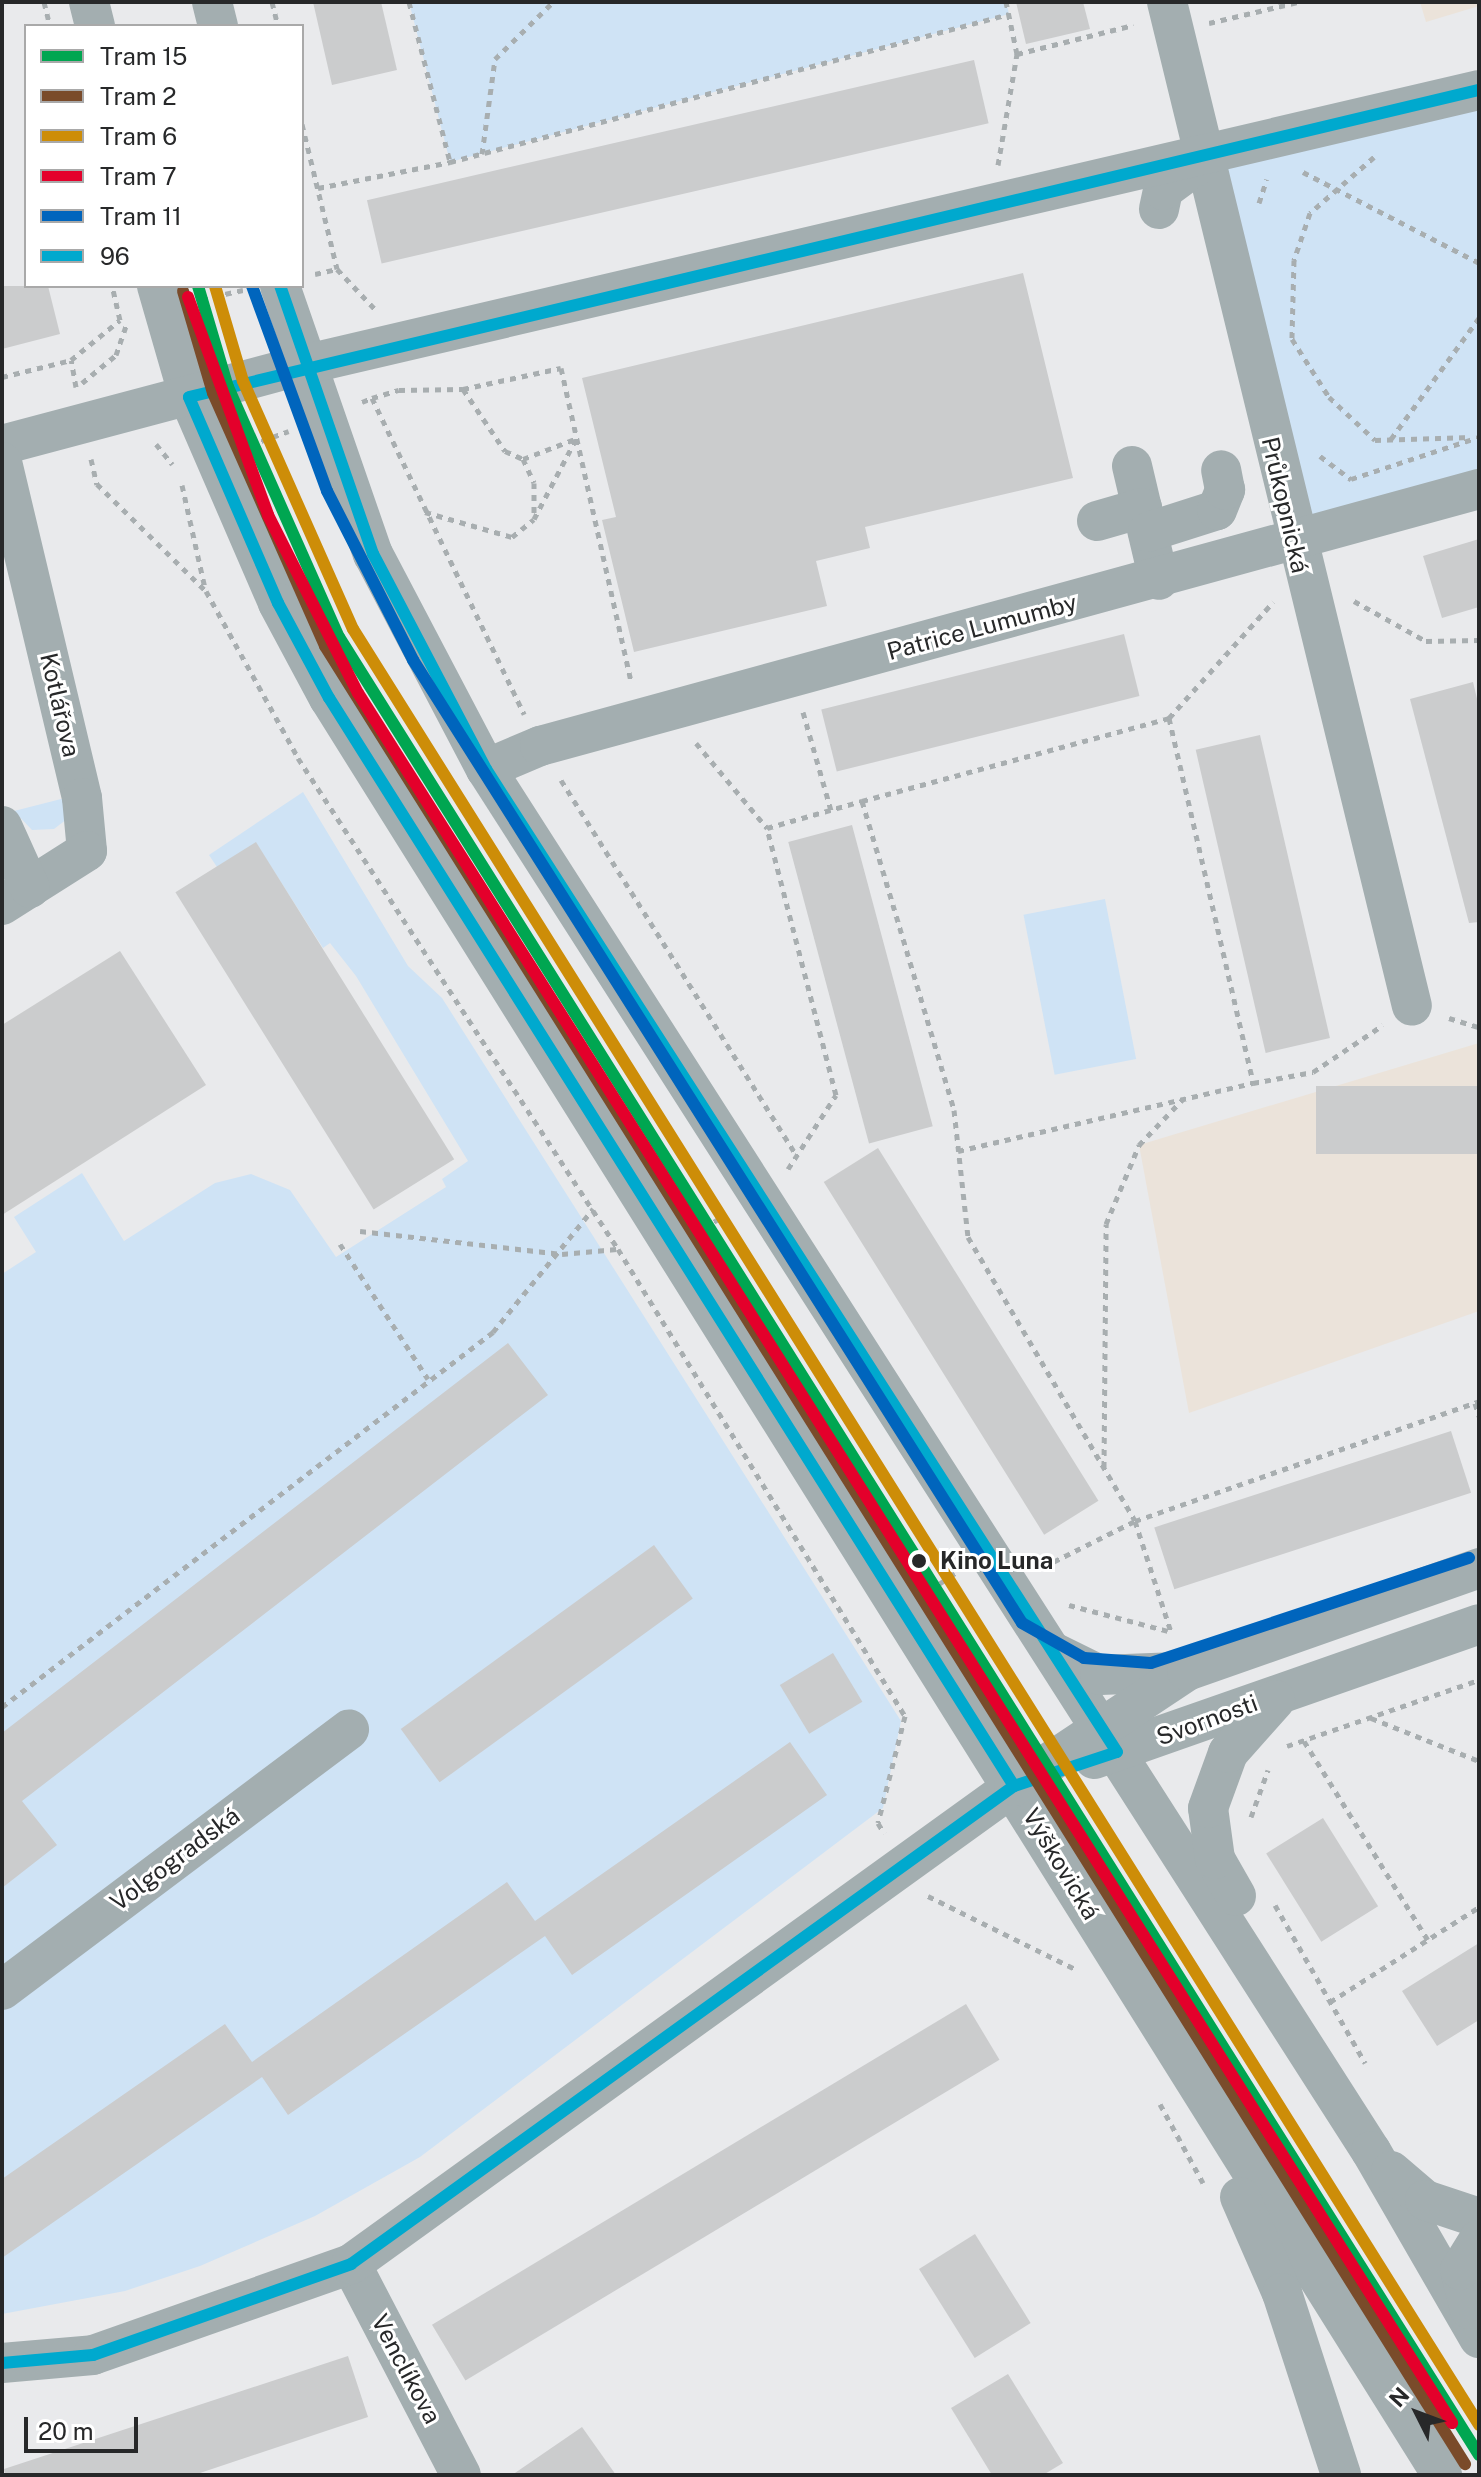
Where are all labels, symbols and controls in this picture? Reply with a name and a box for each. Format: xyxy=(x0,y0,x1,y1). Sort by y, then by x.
legend xyxy=(24,24,304,288)
text: Tram 15 xyxy=(100,42,187,70)
text: Tram 2 xyxy=(100,82,177,110)
text: Tram 6 xyxy=(100,122,177,150)
text: Tram 7 xyxy=(100,162,177,190)
text: Tram 11 xyxy=(100,202,182,230)
text: 96 xyxy=(100,242,130,270)
street label: Průkopnická xyxy=(1255,434,1315,576)
street label: Patrice Lumumby xyxy=(884,588,1080,666)
street label: Kotlářova xyxy=(34,650,86,760)
marker: Kino Luna xyxy=(905,1547,933,1575)
place label: Kino Luna xyxy=(940,1547,1053,1575)
street label: Svornosti xyxy=(1152,1688,1262,1752)
street label: Volgogradská xyxy=(105,1801,245,1917)
street label: Výškovická xyxy=(1017,1803,1105,1925)
street label: Venclíkova xyxy=(365,2309,447,2429)
north arrow xyxy=(1377,2373,1457,2453)
text: N xyxy=(1384,2382,1415,2412)
scale bar xyxy=(28,2401,142,2451)
text: 20 m xyxy=(38,2417,94,2445)

